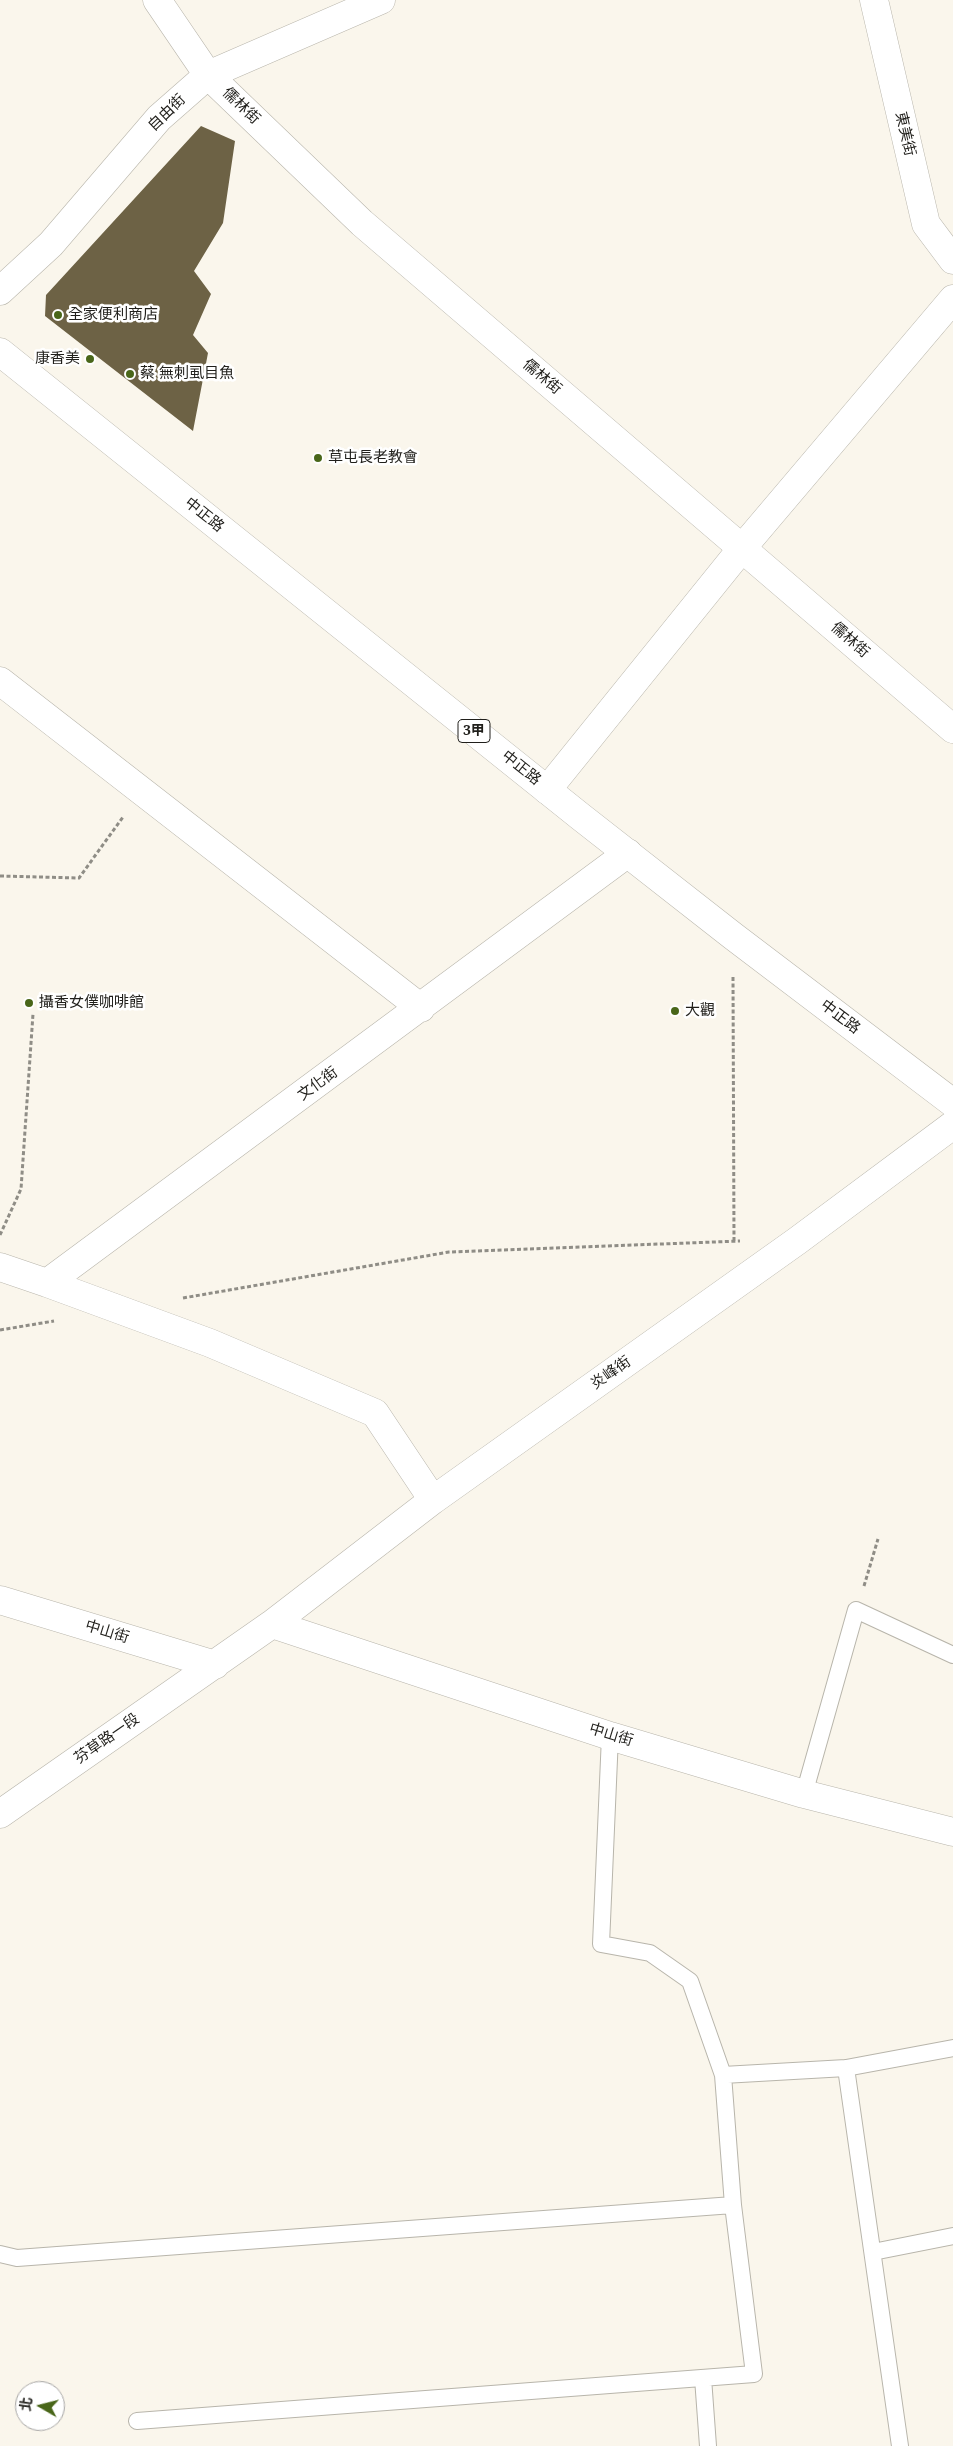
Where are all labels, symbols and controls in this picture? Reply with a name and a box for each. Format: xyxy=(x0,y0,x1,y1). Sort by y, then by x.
street label: 儒林街 xyxy=(219,84,263,128)
street label: 自由街 xyxy=(145,91,189,135)
street label: 東美街 xyxy=(891,110,919,158)
place label: 全家便利商店 xyxy=(68,306,158,324)
marker: 全家便利商店 xyxy=(52,309,64,321)
place label: 康香美 xyxy=(35,350,80,368)
marker: 康香美 xyxy=(84,353,96,365)
street label: 儒林街 xyxy=(519,356,565,398)
place label: 蔡 無刺虱目魚 xyxy=(140,365,234,383)
marker: 蔡 無刺虱目魚 xyxy=(124,368,136,380)
place label: 草屯長老教會 xyxy=(328,449,418,467)
marker: 草屯長老教會 xyxy=(312,452,324,464)
street label: 中正路 xyxy=(181,494,227,536)
street label: 儒林街 xyxy=(827,618,873,662)
road number: 3甲 xyxy=(458,719,490,742)
street label: 中正路 xyxy=(498,747,544,789)
place label: 攝香女僕咖啡館 xyxy=(39,994,144,1012)
street label: 中正路 xyxy=(817,996,863,1038)
marker: 攝香女僕咖啡館 xyxy=(23,997,35,1009)
place label: 大觀 xyxy=(685,1002,715,1020)
marker: 大觀 xyxy=(669,1005,681,1017)
street label: 文化街 xyxy=(295,1063,341,1105)
street label: 炎峰街 xyxy=(587,1353,635,1393)
street label: 中山街 xyxy=(83,1617,131,1647)
street label: 芬草路一段 xyxy=(71,1710,143,1768)
street label: 中山街 xyxy=(587,1720,635,1750)
north arrow xyxy=(15,2381,65,2431)
text: 北 xyxy=(15,2396,36,2412)

